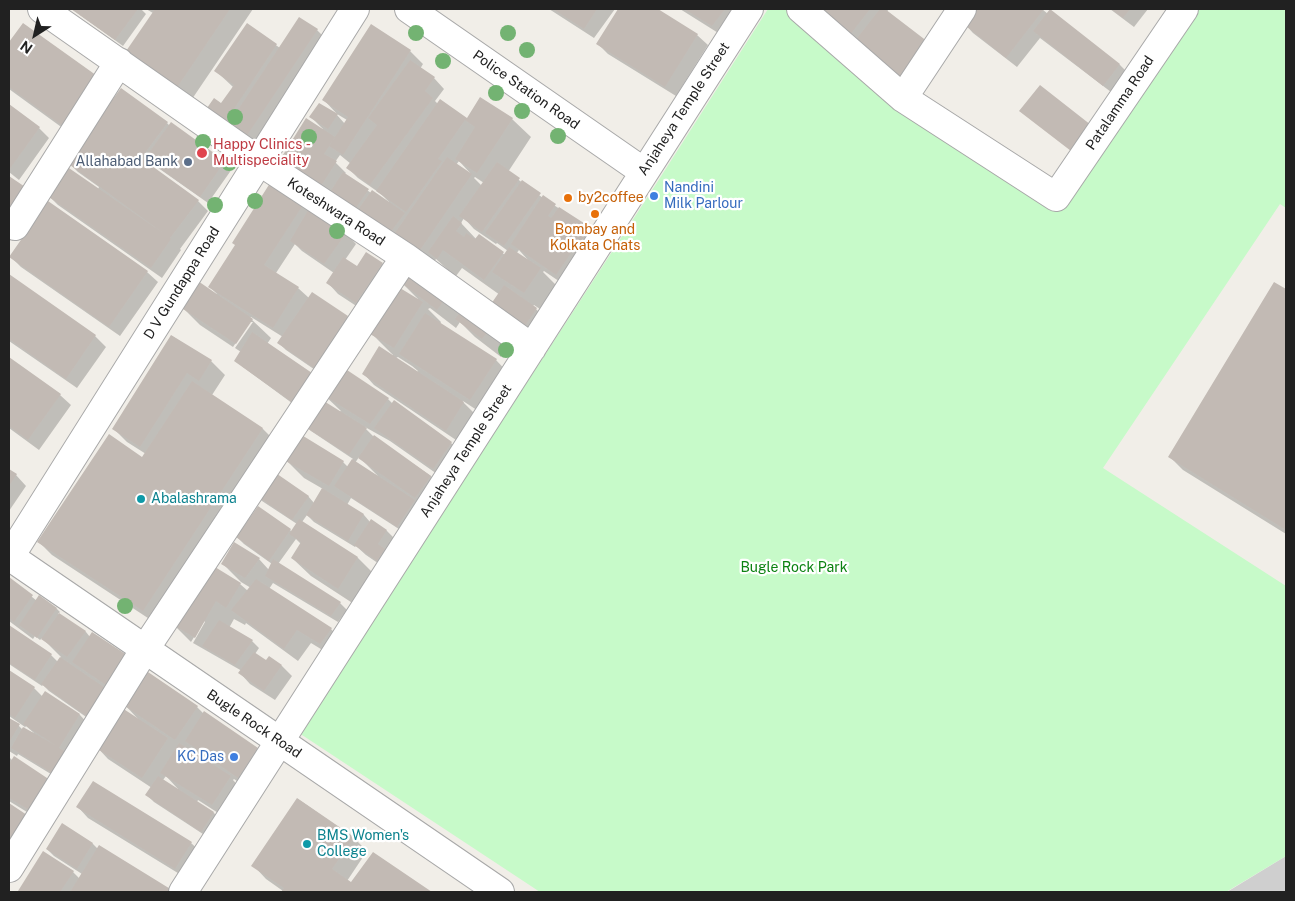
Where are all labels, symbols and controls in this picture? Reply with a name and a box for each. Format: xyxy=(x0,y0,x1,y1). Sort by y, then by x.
north arrow xyxy=(10,10,60,60)
text: N xyxy=(17,38,35,57)
street label: Anjaheya Temple Street xyxy=(635,39,733,179)
street label: Police Station Road xyxy=(469,47,583,133)
street label: Patalamma Road xyxy=(1082,53,1158,153)
place label: Happy Clinics - Multispeciality xyxy=(213,137,311,170)
marker: Happy Clinics - Multispeciality xyxy=(195,146,209,160)
place label: Allahabad Bank xyxy=(76,154,178,170)
marker: Allahabad Bank xyxy=(182,156,194,168)
street label: Koteshwara Road xyxy=(284,174,388,250)
place label: Nandini Milk Parlour xyxy=(664,180,743,212)
place label: by2coffee xyxy=(578,190,644,206)
marker: Nandini Milk Parlour xyxy=(648,190,660,202)
marker: by2coffee xyxy=(562,192,574,204)
marker: Bombay and Kolkata Chats xyxy=(589,208,601,220)
place label: Bombay and Kolkata Chats xyxy=(550,222,640,254)
street label: D V Gundappa Road xyxy=(141,224,223,342)
street label: Anjaheya Temple Street xyxy=(417,381,515,521)
place label: Abalashrama xyxy=(151,491,237,507)
marker: Abalashrama xyxy=(135,493,147,505)
park label: Bugle Rock Park xyxy=(740,560,848,576)
street label: Bugle Rock Road xyxy=(203,686,305,762)
place label: KC Das xyxy=(177,749,224,765)
marker: KC Das xyxy=(228,751,240,763)
place label: BMS Women's College xyxy=(317,828,409,860)
marker: BMS Women's College xyxy=(301,838,313,850)

